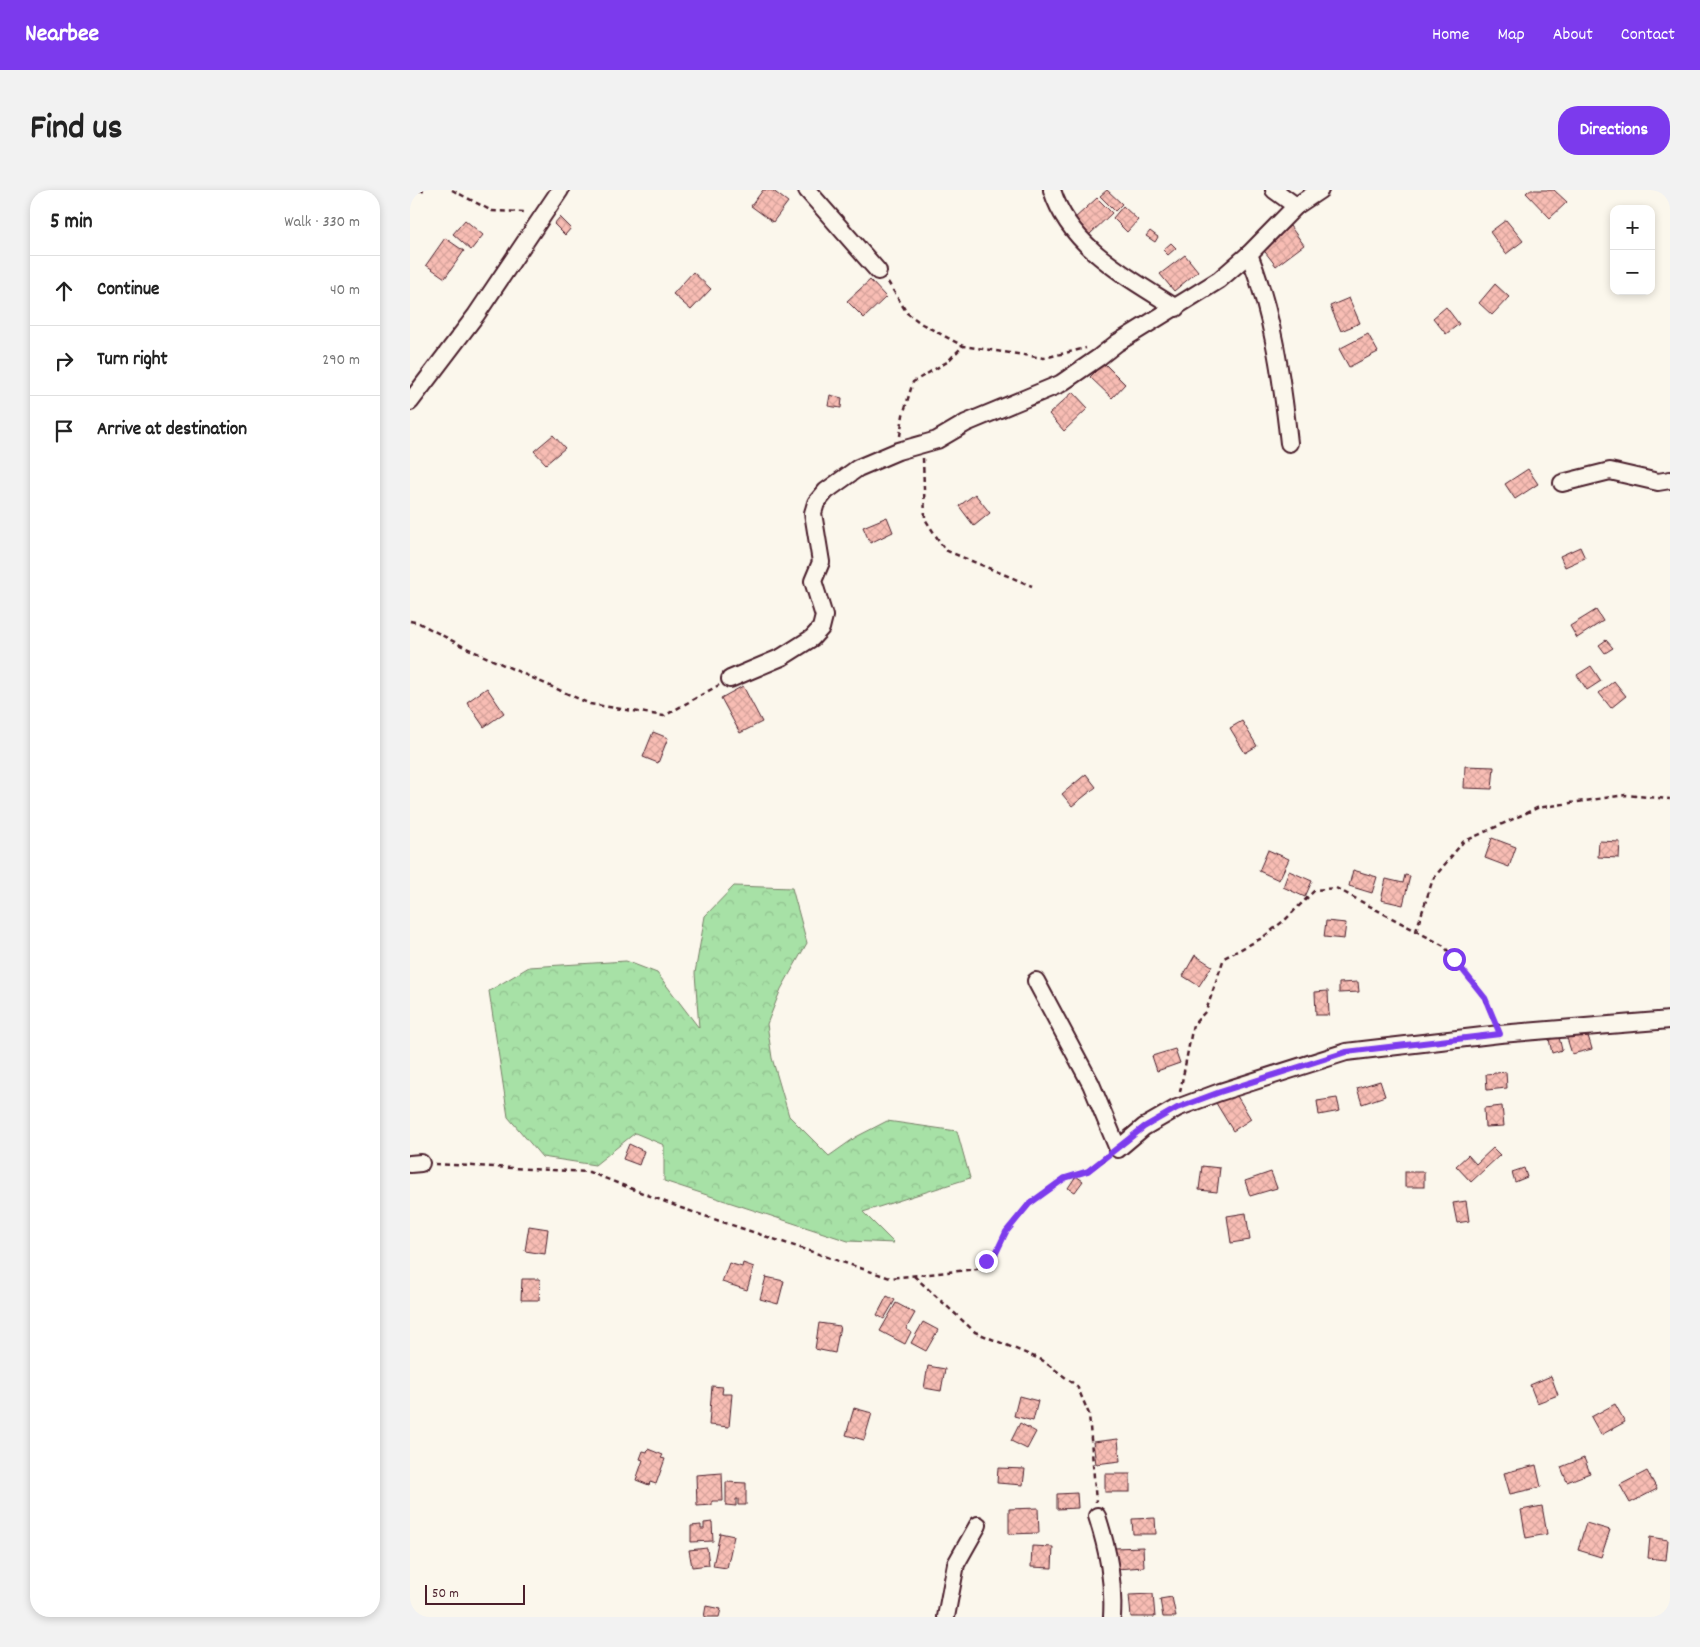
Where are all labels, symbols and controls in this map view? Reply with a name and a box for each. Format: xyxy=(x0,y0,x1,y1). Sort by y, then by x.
text: Nearbee xyxy=(25,18,99,52)
text: Home xyxy=(1432,23,1469,48)
text: Map xyxy=(1497,23,1525,48)
text: About xyxy=(1553,23,1593,48)
text: Contact xyxy=(1621,23,1675,48)
text: Find us xyxy=(30,105,122,155)
button: Directions xyxy=(1558,106,1670,155)
map controls xyxy=(1610,205,1655,295)
button: + xyxy=(1610,205,1655,250)
text: 5 min xyxy=(50,208,93,238)
text: Walk · 330 m xyxy=(284,211,360,234)
button: − xyxy=(1610,250,1655,295)
icon: ahead xyxy=(50,277,78,305)
text: Continue xyxy=(97,277,159,304)
text: 40 m xyxy=(330,279,360,302)
icon: right xyxy=(50,347,78,375)
text: Turn right xyxy=(97,347,168,374)
text: 290 m xyxy=(322,349,360,372)
icon: arrive xyxy=(50,417,78,445)
text: Arrive at destination xyxy=(97,417,247,444)
route start xyxy=(1443,948,1466,971)
route end xyxy=(975,1250,998,1273)
scale bar xyxy=(425,1582,525,1605)
text: 50 m xyxy=(432,1584,459,1604)

